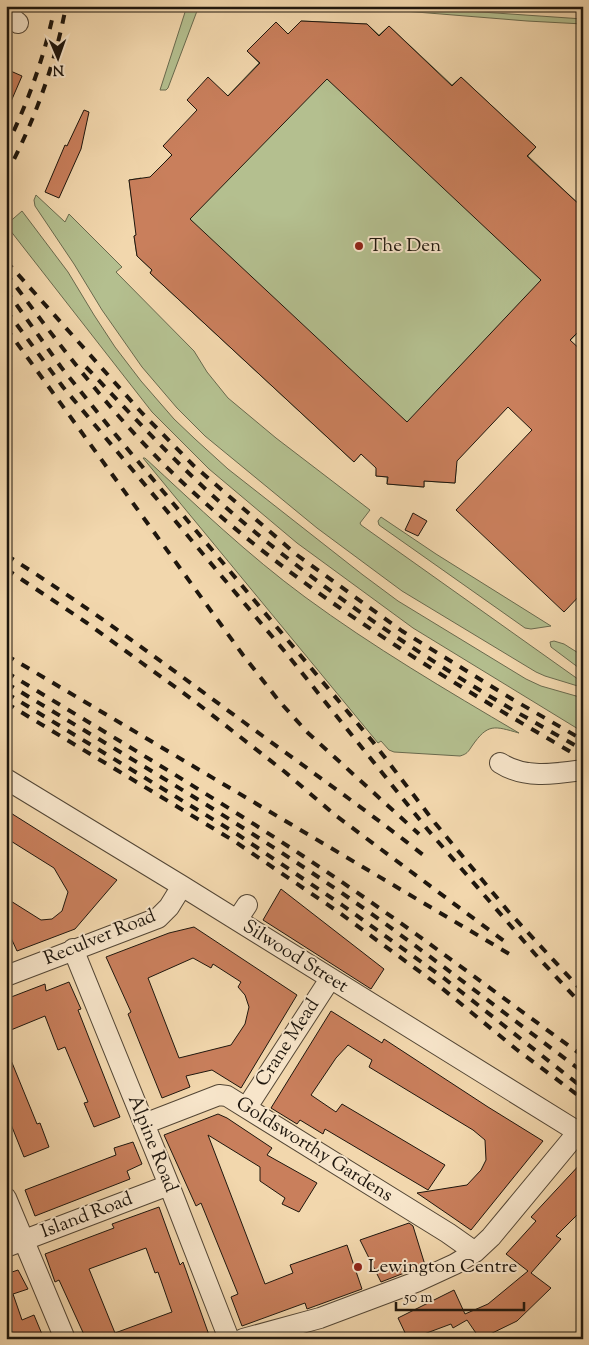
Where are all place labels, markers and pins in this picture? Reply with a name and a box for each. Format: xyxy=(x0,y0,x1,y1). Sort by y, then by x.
place label: The Den xyxy=(369,233,441,260)
marker: The Den xyxy=(353,240,365,252)
place label: Lewington Centre xyxy=(368,1254,517,1281)
marker: Lewington Centre xyxy=(352,1261,364,1273)

